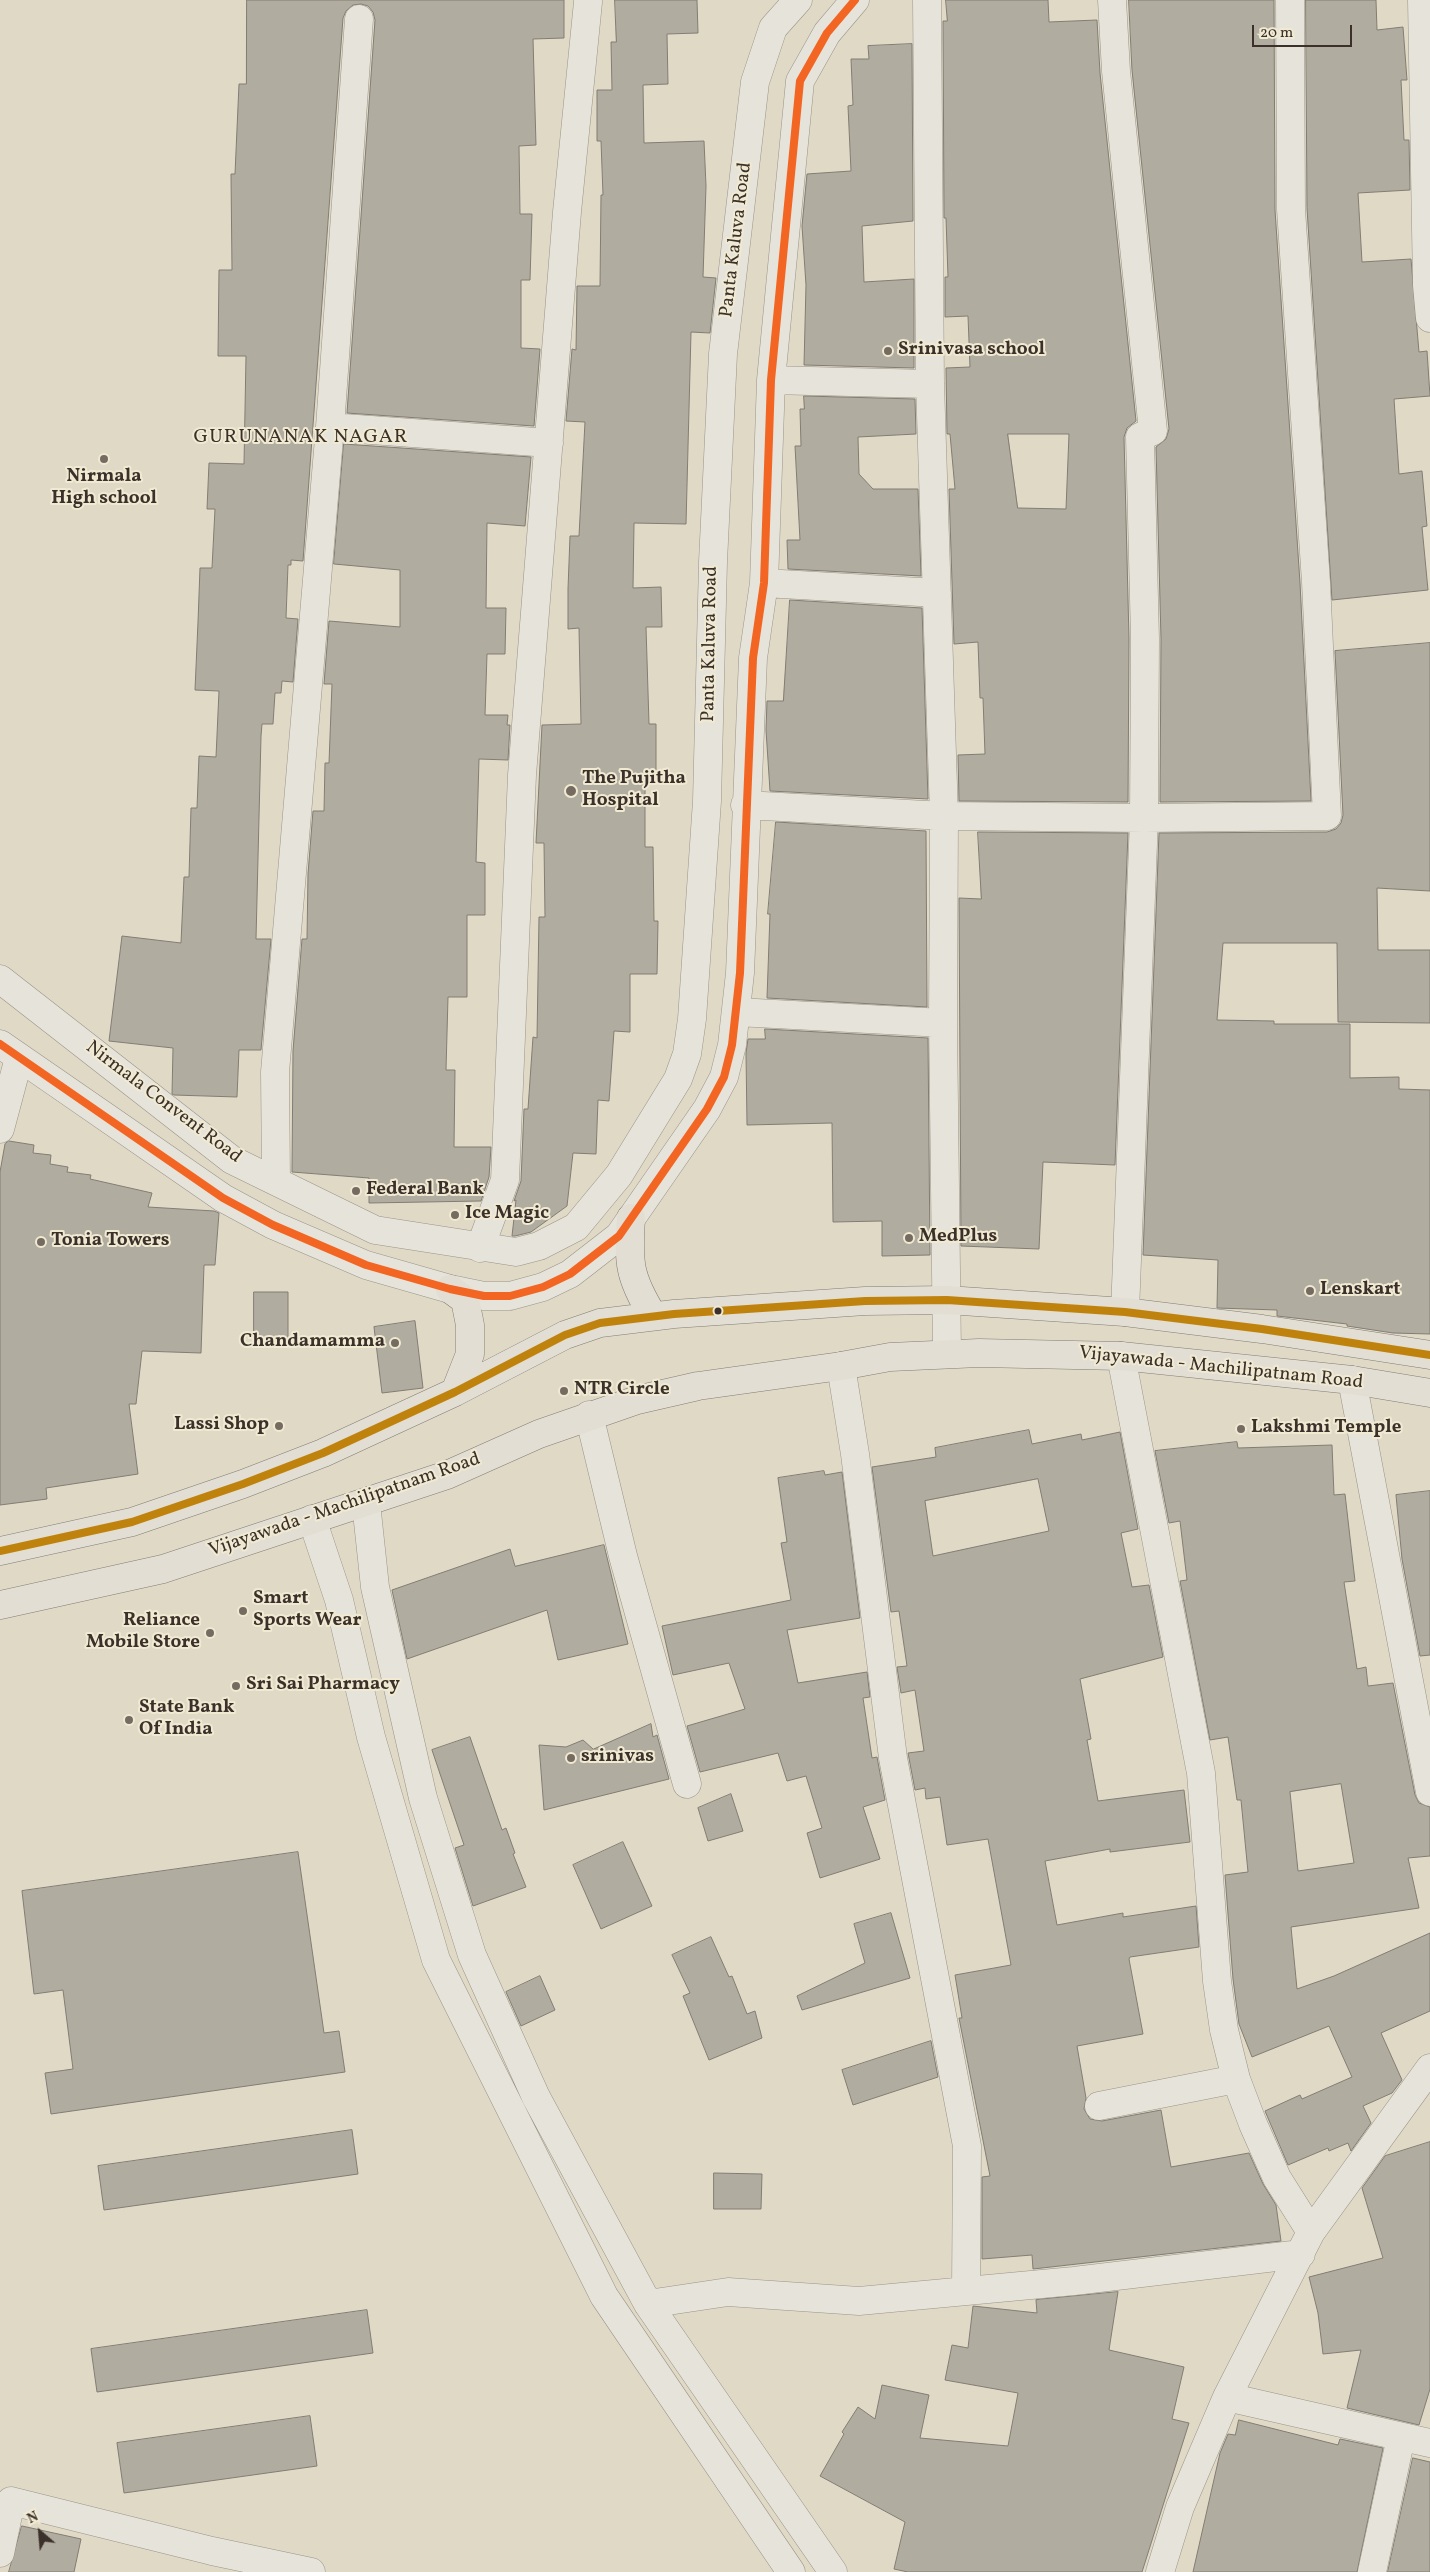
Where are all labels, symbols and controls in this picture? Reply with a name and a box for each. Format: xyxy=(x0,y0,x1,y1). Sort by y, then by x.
scale bar xyxy=(1255,15,1355,47)
text: 20 m xyxy=(1260,23,1293,44)
street label: Panta Kaluva Road xyxy=(716,161,758,319)
place label: Srinivasa school xyxy=(898,340,1045,362)
marker: Srinivasa school xyxy=(882,345,894,357)
district label: GURUNANAK NAGAR xyxy=(192,426,410,450)
marker: Nirmala High school xyxy=(98,453,110,465)
place label: Nirmala High school xyxy=(51,467,157,511)
street label: Panta Kaluva Road xyxy=(698,566,724,722)
place label: The Pujitha Hospital xyxy=(582,769,686,813)
marker: The Pujitha Hospital xyxy=(564,784,578,798)
street label: Nirmala Convent Road xyxy=(80,1037,246,1169)
place label: Federal Bank xyxy=(366,1180,484,1202)
marker: Federal Bank xyxy=(350,1185,362,1197)
place label: Ice Magic xyxy=(465,1204,549,1226)
marker: Ice Magic xyxy=(449,1209,461,1221)
place label: MedPlus xyxy=(919,1227,997,1249)
place label: Tonia Towers xyxy=(51,1231,170,1253)
marker: MedPlus xyxy=(903,1232,915,1244)
marker: Tonia Towers xyxy=(35,1236,47,1248)
place label: Lenskart xyxy=(1320,1280,1401,1302)
marker: Lenskart xyxy=(1304,1285,1316,1297)
unlabelled marker xyxy=(713,1306,723,1316)
place label: Chandamamma xyxy=(240,1332,385,1354)
marker: Chandamamma xyxy=(389,1337,401,1349)
street label: Vijayawada - Machilipatnam Road xyxy=(1078,1343,1364,1395)
place label: NTR Circle xyxy=(574,1380,670,1402)
marker: NTR Circle xyxy=(558,1385,570,1397)
place label: Lassi Shop xyxy=(174,1415,269,1437)
place label: Lakshmi Temple xyxy=(1251,1418,1401,1440)
marker: Lassi Shop xyxy=(273,1420,285,1432)
marker: Lakshmi Temple xyxy=(1235,1423,1247,1435)
street label: Vijayawada - Machilipatnam Road xyxy=(206,1449,484,1563)
place label: Smart Sports Wear xyxy=(253,1589,362,1633)
marker: Smart Sports Wear xyxy=(237,1605,249,1617)
place label: Reliance Mobile Store xyxy=(86,1611,200,1655)
marker: Reliance Mobile Store xyxy=(204,1627,216,1639)
place label: Sri Sai Pharmacy xyxy=(246,1675,400,1697)
marker: Sri Sai Pharmacy xyxy=(230,1680,242,1692)
place label: State Bank Of India xyxy=(139,1698,235,1742)
marker: State Bank Of India xyxy=(123,1714,135,1726)
place label: srinivas xyxy=(581,1747,654,1769)
marker: srinivas xyxy=(565,1752,577,1764)
north arrow xyxy=(15,2507,65,2557)
text: N xyxy=(24,2507,42,2529)

